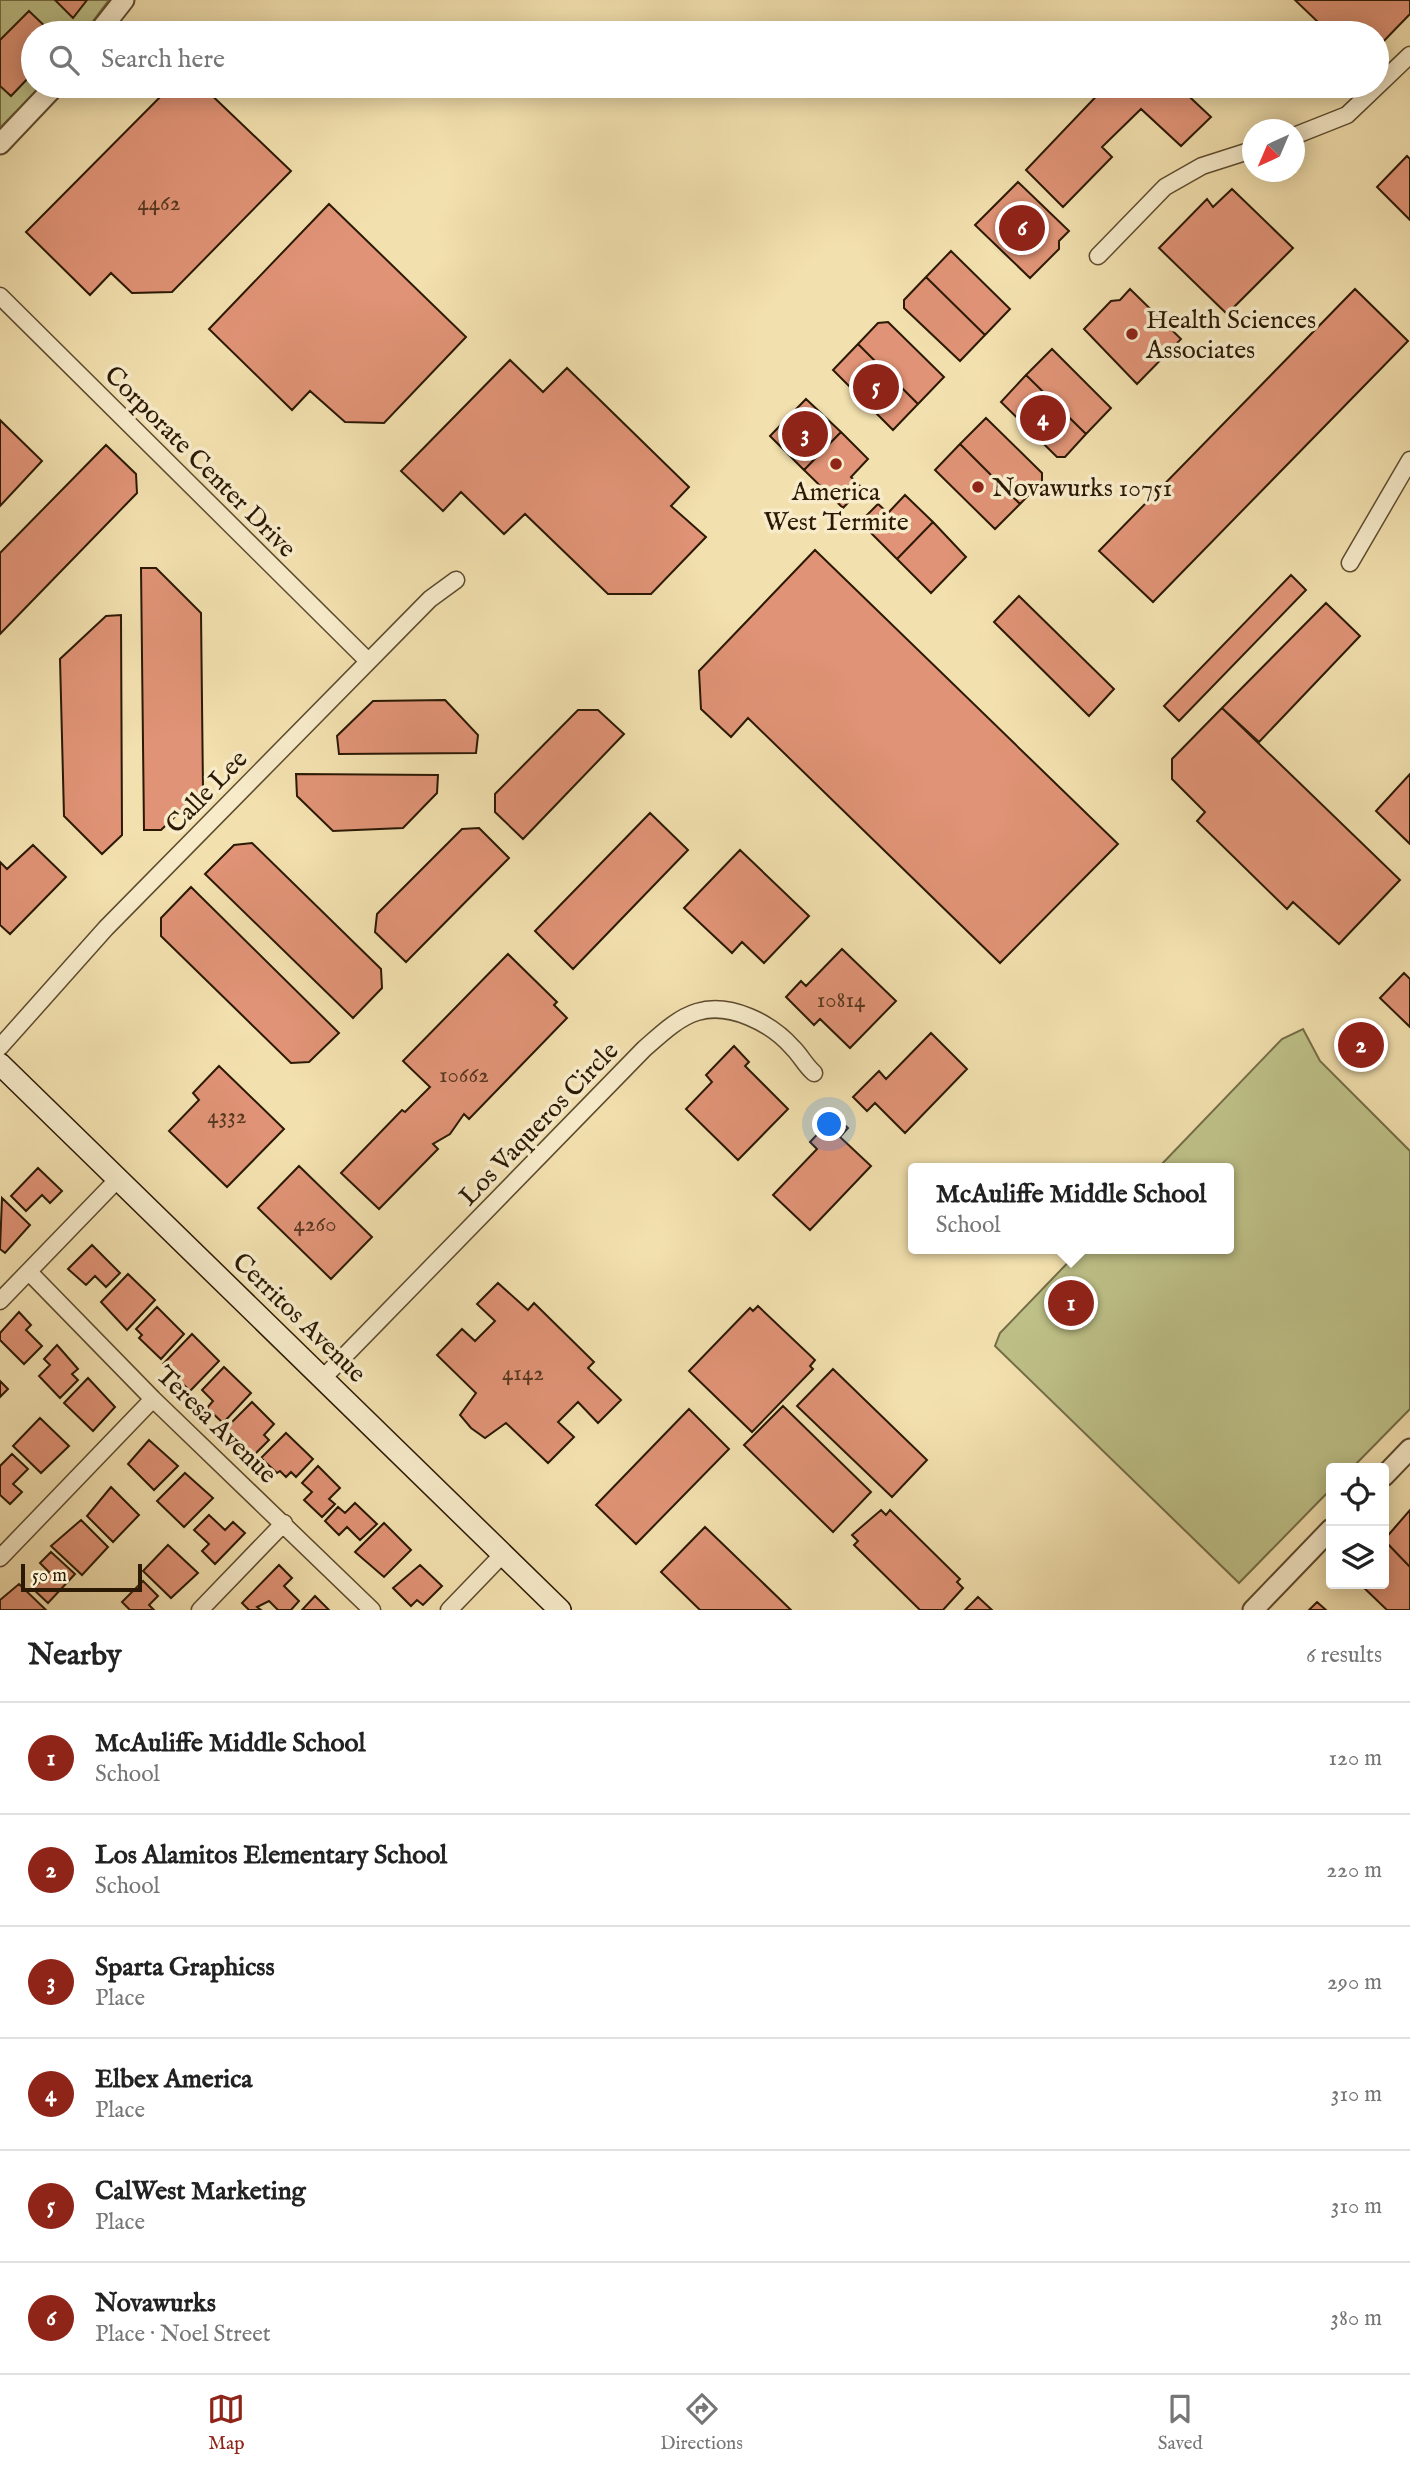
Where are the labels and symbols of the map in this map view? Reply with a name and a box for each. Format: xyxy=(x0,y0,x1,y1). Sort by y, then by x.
north arrow xyxy=(1242,119,1305,182)
house number: 4462 xyxy=(137,189,181,218)
pin: 6 xyxy=(999,202,1045,254)
place label: Health Sciences Associates xyxy=(1145,304,1316,367)
marker: Health Sciences Associates xyxy=(1124,326,1140,342)
street label: Corporate Center Drive xyxy=(97,359,303,565)
pin: 5 xyxy=(853,361,899,413)
pin: 4 xyxy=(1020,392,1066,444)
pin: 3 xyxy=(782,408,828,460)
marker: America West Termite xyxy=(828,456,844,472)
place label: Novawurks 10751 xyxy=(992,472,1172,505)
place label: America West Termite xyxy=(763,476,909,539)
marker: Novawurks 10751 xyxy=(970,479,986,495)
street label: Calle Lee xyxy=(159,743,255,841)
house number: 10814 xyxy=(817,986,866,1015)
pin: 2 xyxy=(1338,1019,1384,1071)
street label: Los Vaqueros Circle xyxy=(452,1035,626,1213)
house number: 10662 xyxy=(439,1061,489,1090)
house number: 4332 xyxy=(207,1102,247,1131)
your location xyxy=(812,1107,846,1141)
house number: 4260 xyxy=(293,1210,337,1239)
street label: Cerritos Avenue xyxy=(225,1246,373,1390)
pin: 1 xyxy=(1048,1277,1094,1329)
street label: Teresa Avenue xyxy=(149,1359,283,1491)
house number: 4142 xyxy=(502,1359,544,1388)
scale bar xyxy=(21,1561,142,1593)

